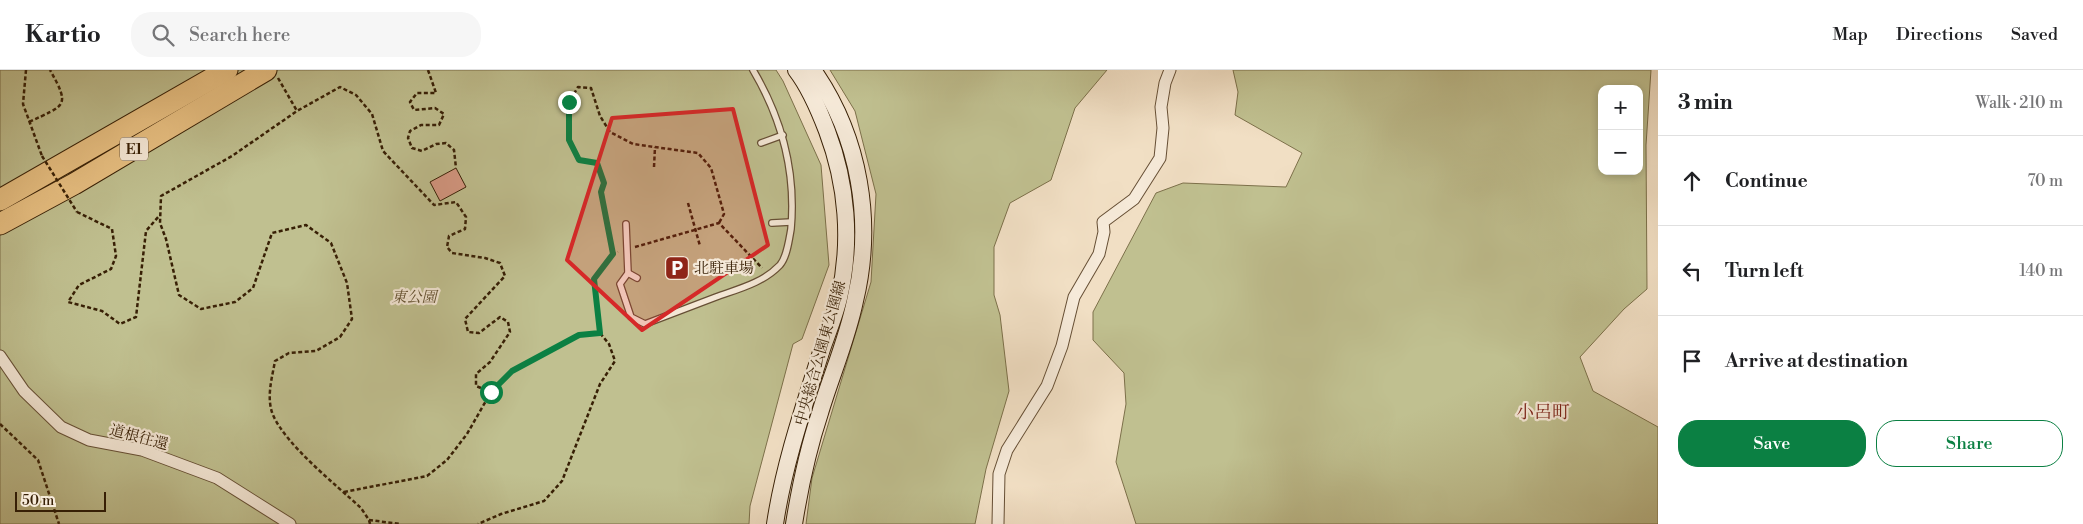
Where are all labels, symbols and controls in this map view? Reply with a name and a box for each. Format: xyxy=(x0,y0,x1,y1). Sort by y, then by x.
search box xyxy=(131,12,481,57)
text: Kartio xyxy=(25,20,101,50)
icon: search xyxy=(149,21,177,49)
text: Search here xyxy=(189,23,290,47)
text: Map xyxy=(1832,23,1868,46)
text: Directions xyxy=(1896,23,1983,46)
text: Saved xyxy=(2011,23,2058,46)
map controls xyxy=(1598,85,1643,175)
button: + xyxy=(1598,85,1643,130)
text: 3 min xyxy=(1678,90,1733,116)
route end xyxy=(558,91,581,114)
text: Walk · 210 m xyxy=(1975,93,2063,113)
button: − xyxy=(1598,130,1643,175)
road number: E1 xyxy=(120,138,148,160)
icon: ahead xyxy=(1678,167,1706,195)
text: Continue xyxy=(1725,169,1808,193)
text: 70 m xyxy=(2027,171,2063,191)
parking icon: 北駐車場 xyxy=(664,255,690,281)
icon: left xyxy=(1678,257,1706,285)
place label: 北駐車場 xyxy=(694,259,754,278)
text: Turn left xyxy=(1725,259,1804,283)
text: 140 m xyxy=(2019,261,2063,281)
street label: 中央総合公園東公園線 xyxy=(791,278,850,428)
park label: 東公園 xyxy=(391,288,439,307)
icon: arrive xyxy=(1678,347,1706,375)
text: Arrive at destination xyxy=(1725,349,1908,373)
route start xyxy=(480,381,503,404)
district label: 小呂町 xyxy=(1516,401,1570,424)
button: Save xyxy=(1678,420,1866,467)
button: Share xyxy=(1876,420,2063,467)
street label: 道根往還 xyxy=(107,421,170,454)
scale bar xyxy=(15,489,106,512)
text: 50 m xyxy=(22,492,54,510)

